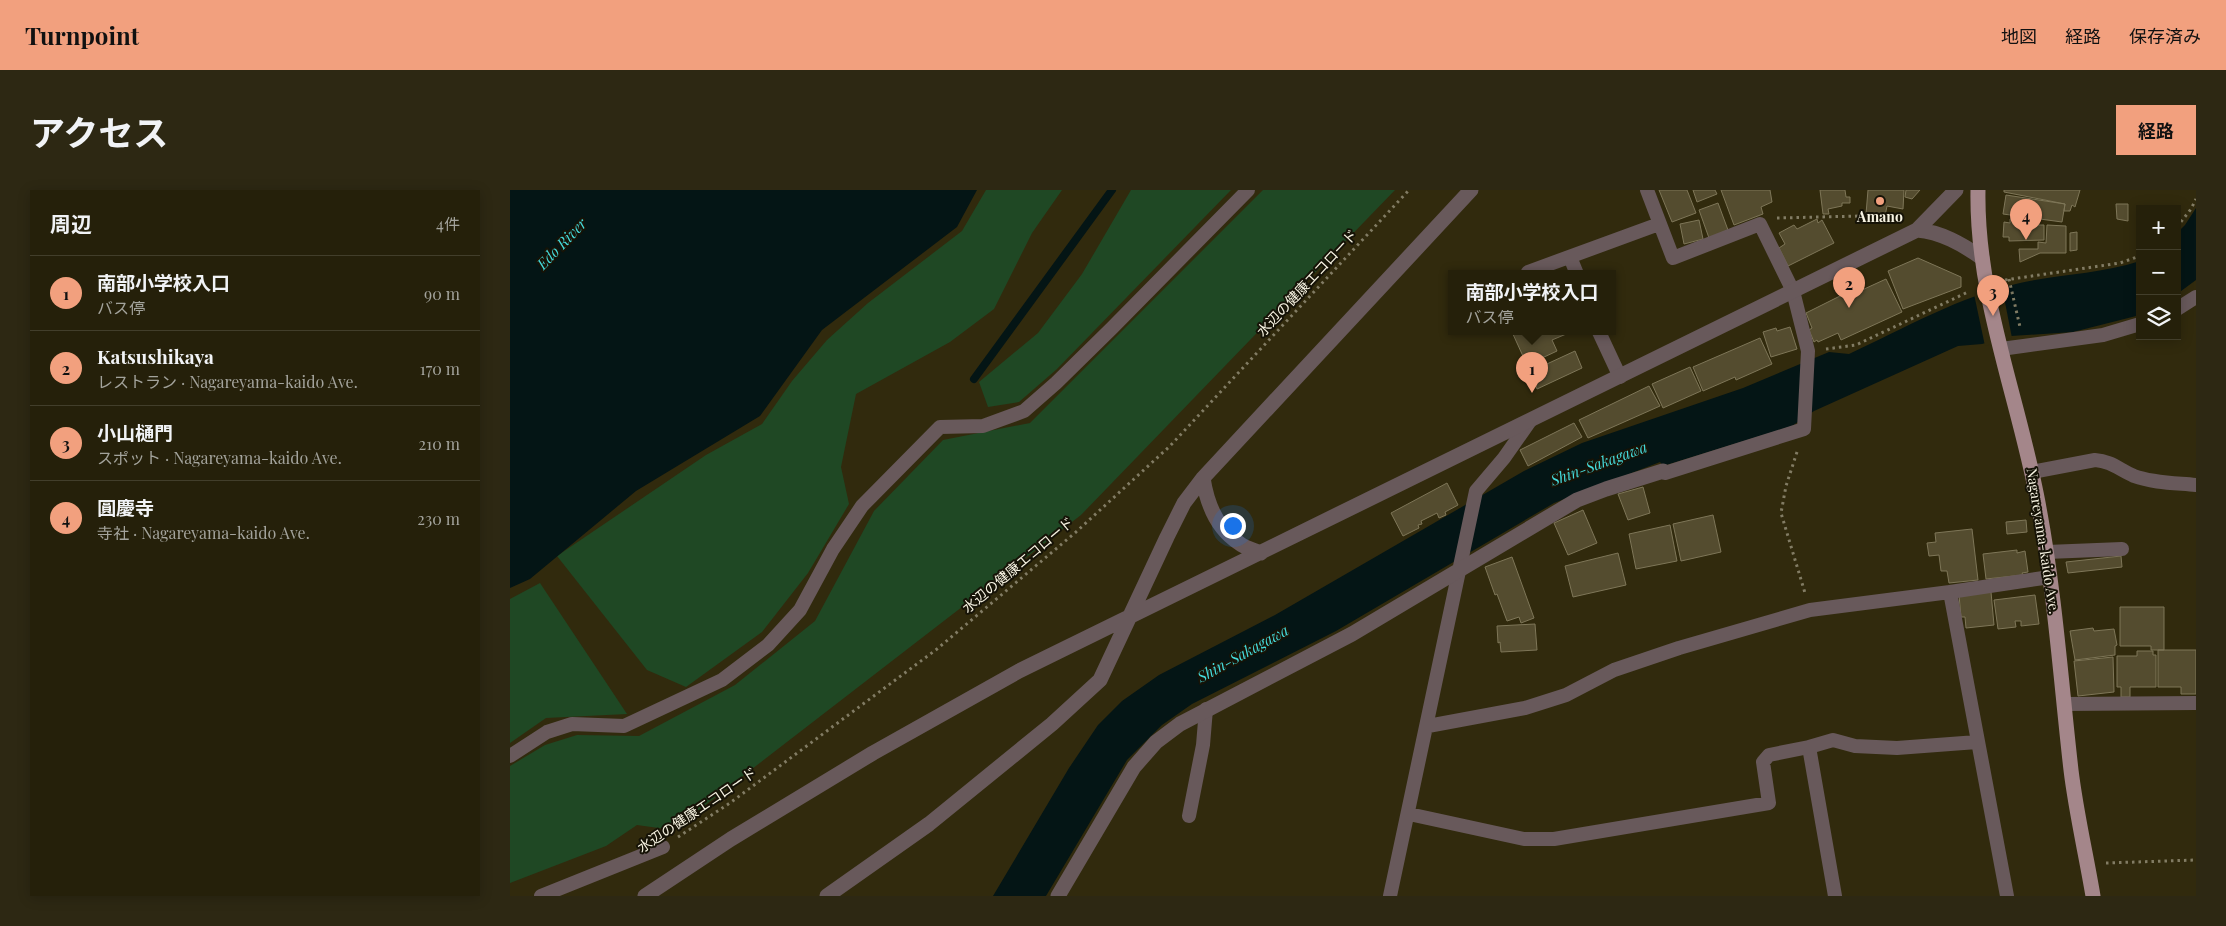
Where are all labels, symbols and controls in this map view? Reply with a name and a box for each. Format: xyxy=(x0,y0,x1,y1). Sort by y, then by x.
text: Turnpoint xyxy=(25,19,139,51)
text: 地図 xyxy=(2001,24,2037,48)
text: 経路 xyxy=(2065,24,2101,48)
text: 保存済み xyxy=(2129,24,2201,48)
button: 経路 xyxy=(2116,105,2196,155)
text: アクセス xyxy=(30,108,168,155)
marker: Amano xyxy=(1874,195,1886,207)
pin: 4 xyxy=(2010,199,2042,240)
map controls xyxy=(2136,205,2181,340)
button: + xyxy=(2136,205,2181,250)
place label: Amano xyxy=(1856,207,1903,226)
text: 周辺 xyxy=(50,209,92,237)
text: 4件 xyxy=(436,213,460,234)
water label: Edo River xyxy=(531,213,591,274)
street label: 水辺の健康エコロード xyxy=(1252,225,1361,340)
button: − xyxy=(2136,250,2181,295)
pin: 2 xyxy=(1833,267,1865,308)
text: 南部小学校入口 xyxy=(97,269,230,295)
popup xyxy=(1448,270,1616,335)
pin: 3 xyxy=(1977,275,2009,316)
text: 南部小学校入口 xyxy=(1465,278,1599,304)
text: 1 xyxy=(63,283,69,304)
text: 90 m xyxy=(424,283,460,304)
button: layers xyxy=(2136,295,2181,340)
text: バス停 xyxy=(97,297,145,318)
text: バス停 xyxy=(1465,306,1514,327)
text: Katsushikaya xyxy=(97,343,214,369)
pin: 1 xyxy=(1516,352,1548,393)
text: 2 xyxy=(62,358,70,379)
text: 170 m xyxy=(420,358,460,379)
text: レストラン · Nagareyama-kaido Ave. xyxy=(97,371,358,392)
text: 小山樋門 xyxy=(97,419,173,445)
text: 3 xyxy=(62,433,70,454)
text: 210 m xyxy=(419,433,460,454)
water label: Shin-Sakagawa xyxy=(1547,436,1650,490)
text: スポット · Nagareyama-kaido Ave. xyxy=(97,447,342,468)
street label: Nagareyama-kaido Ave. xyxy=(2023,467,2064,615)
text: 圓慶寺 xyxy=(97,494,154,520)
text: 4 xyxy=(62,508,70,529)
text: 230 m xyxy=(417,508,460,529)
street label: 水辺の健康エコロード xyxy=(958,512,1077,617)
your location xyxy=(1220,513,1246,539)
text: 寺社 · Nagareyama-kaido Ave. xyxy=(97,522,310,543)
water label: Shin-Sakagawa xyxy=(1192,620,1292,687)
street label: 水辺の健康エコロード xyxy=(633,763,760,857)

